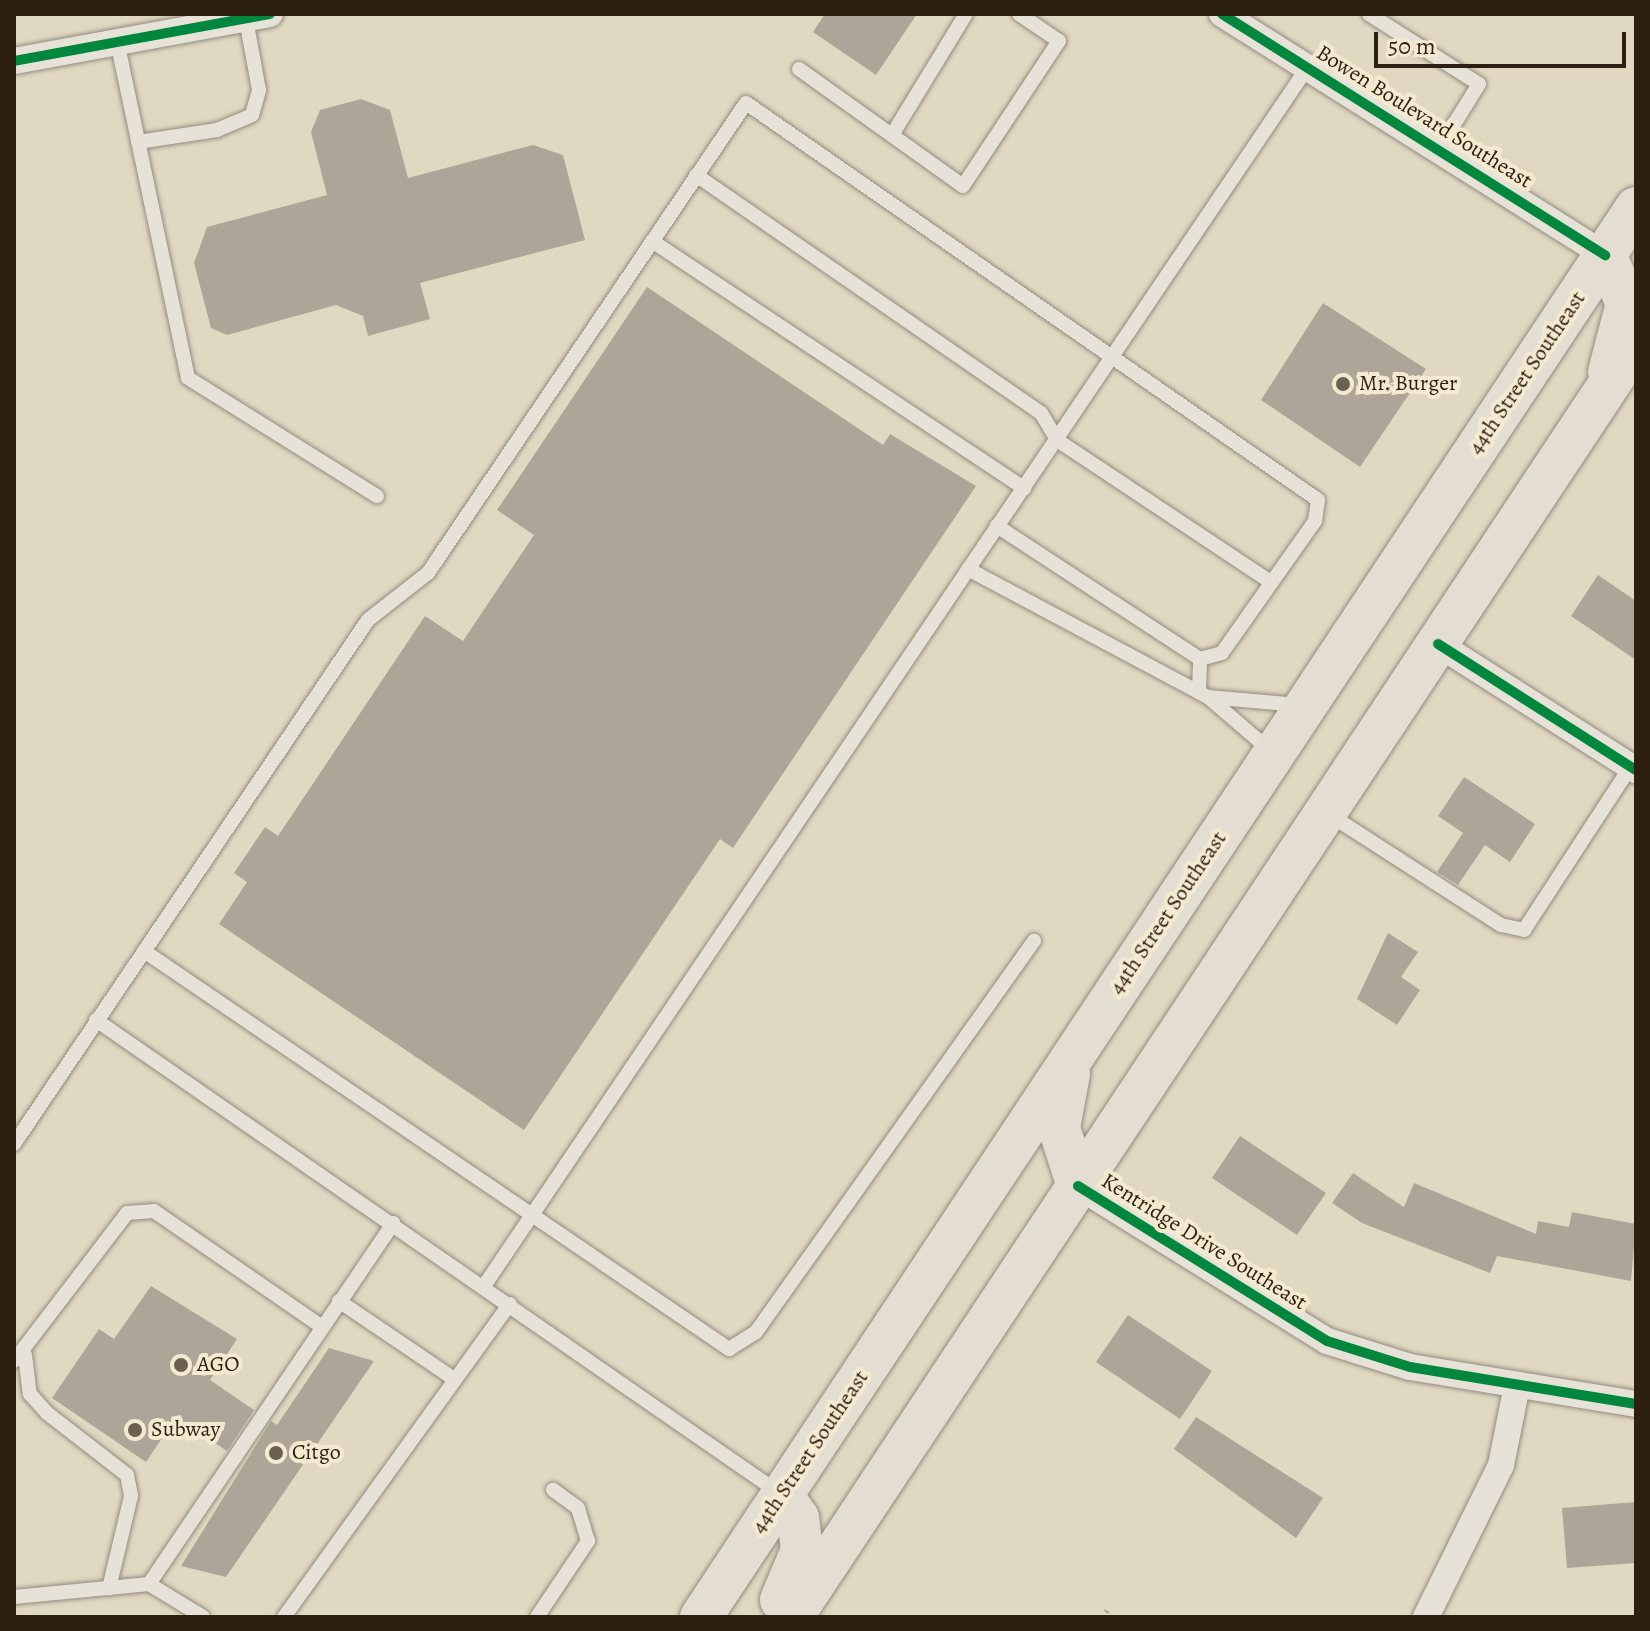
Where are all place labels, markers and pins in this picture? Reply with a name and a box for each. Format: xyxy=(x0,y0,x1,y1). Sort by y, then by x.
place label: Mr. Burger xyxy=(1359,371,1458,397)
marker: Mr. Burger xyxy=(1334,375,1352,393)
place label: AGO xyxy=(197,1352,240,1378)
marker: AGO xyxy=(172,1356,190,1374)
place label: Subway xyxy=(151,1417,220,1443)
marker: Subway xyxy=(126,1421,144,1439)
place label: Citgo xyxy=(292,1440,341,1466)
marker: Citgo xyxy=(267,1444,285,1462)

